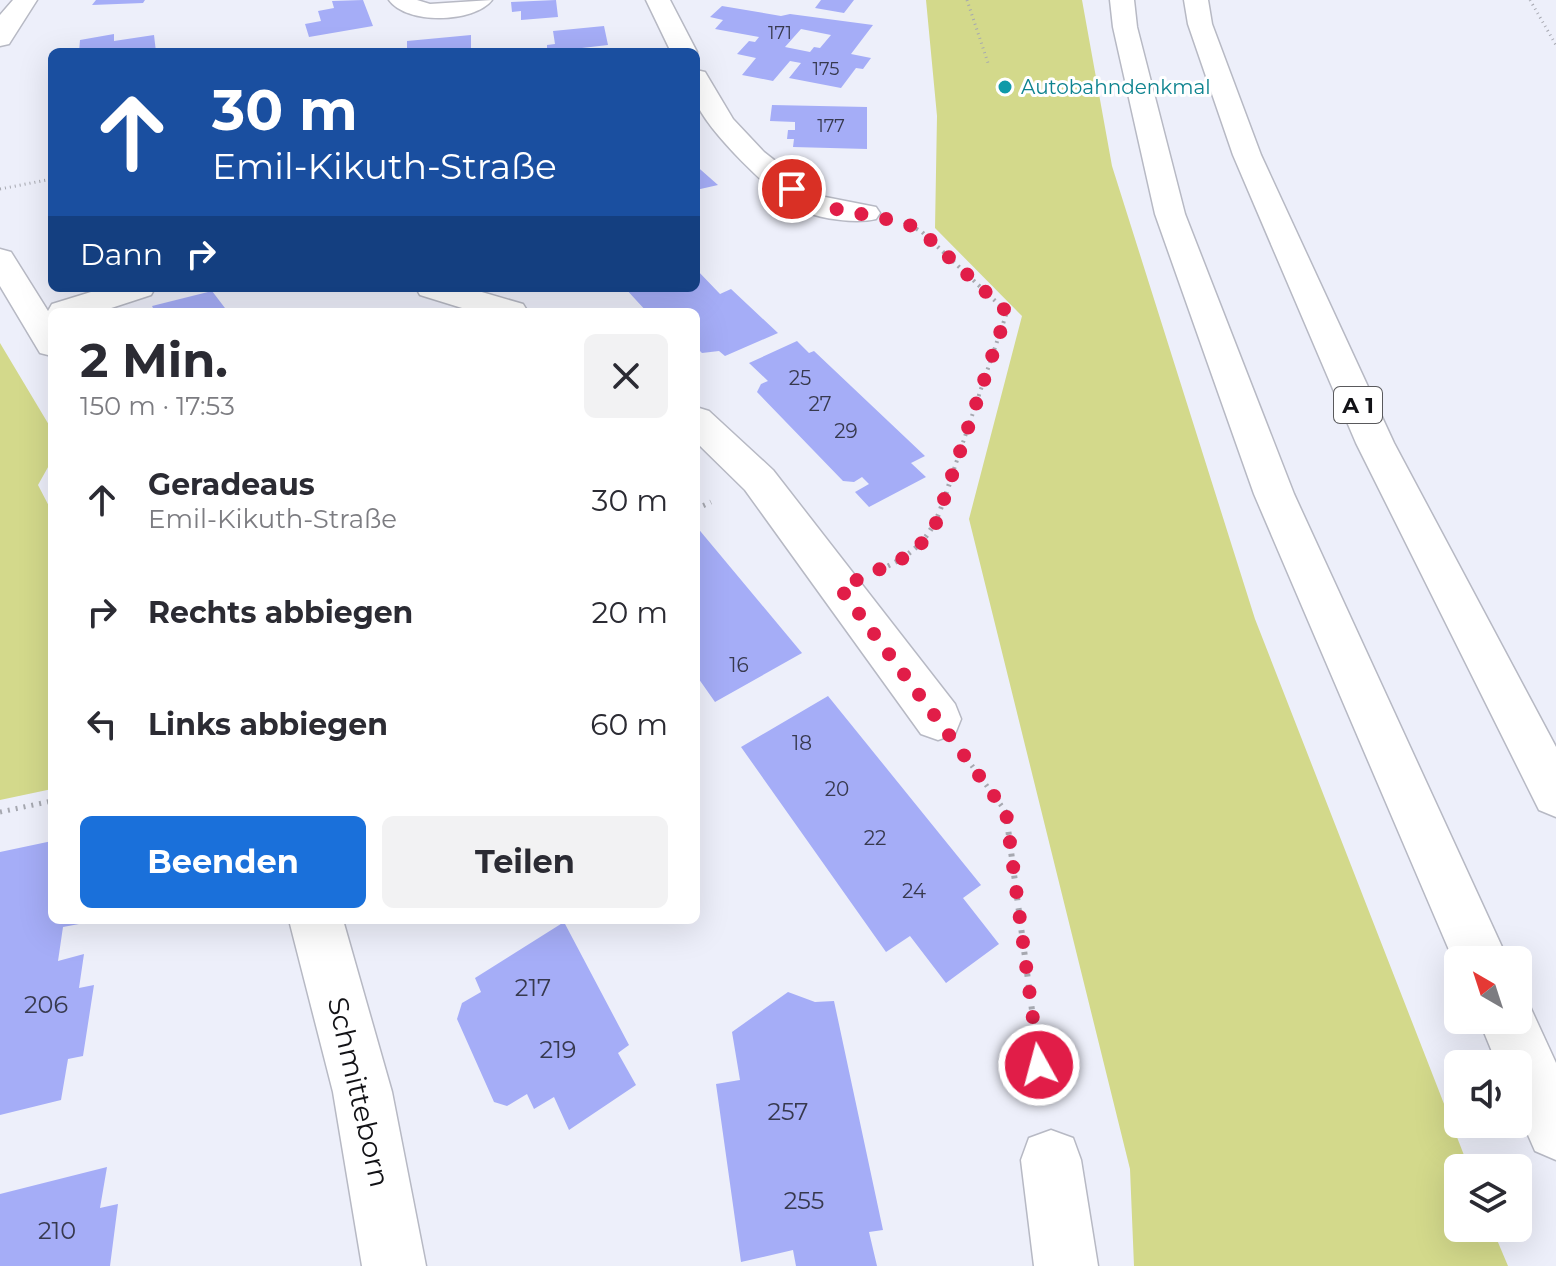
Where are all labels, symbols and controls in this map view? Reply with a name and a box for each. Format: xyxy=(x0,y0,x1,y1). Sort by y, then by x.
house number: 171 xyxy=(768,22,792,44)
house number: 175 xyxy=(813,58,839,80)
place label: Autobahndenkmal xyxy=(1021,75,1211,99)
text: 30 m xyxy=(212,76,358,144)
marker: Autobahndenkmal xyxy=(996,78,1014,96)
icon: ahead xyxy=(80,80,184,184)
house number: 177 xyxy=(817,115,845,137)
text: Emil-Kikuth-Straße xyxy=(212,144,557,188)
pin xyxy=(758,155,826,223)
icon: arrive xyxy=(770,167,814,211)
icon: right xyxy=(179,232,223,276)
text: Dann xyxy=(80,236,163,273)
text: 2 Min. xyxy=(80,331,228,389)
button: close xyxy=(584,334,668,418)
house number: 25 xyxy=(789,366,811,390)
road number: A 1 xyxy=(1334,387,1382,423)
text: 150 m · 17:53 xyxy=(80,390,235,422)
house number: 27 xyxy=(808,392,832,416)
house number: 29 xyxy=(834,419,858,443)
text: Geradeaus xyxy=(148,466,315,503)
icon: ahead xyxy=(80,478,124,522)
text: 30 m xyxy=(592,482,668,519)
text: Emil-Kikuth-Straße xyxy=(148,503,397,535)
icon: right xyxy=(80,590,124,634)
text: Rechts abbiegen xyxy=(148,594,413,631)
text: 20 m xyxy=(591,594,668,631)
house number: 16 xyxy=(729,653,749,677)
icon: left xyxy=(80,702,124,746)
text: Links abbiegen xyxy=(148,706,388,743)
text: 60 m xyxy=(590,706,668,743)
house number: 18 xyxy=(792,731,812,755)
house number: 20 xyxy=(825,777,849,801)
button: Beenden xyxy=(80,816,366,908)
button: Teilen xyxy=(382,816,668,908)
house number: 22 xyxy=(864,826,886,850)
house number: 24 xyxy=(902,879,926,903)
north arrow xyxy=(1444,946,1532,1034)
map controls xyxy=(1444,946,1532,1242)
house number: 217 xyxy=(515,973,551,1002)
house number: 206 xyxy=(24,990,68,1019)
street label: Schmitteborn xyxy=(321,994,397,1190)
position arrow xyxy=(997,1023,1081,1107)
house number: 219 xyxy=(540,1035,576,1064)
button: sound xyxy=(1444,1050,1532,1138)
house number: 257 xyxy=(767,1097,809,1126)
button: layers xyxy=(1444,1154,1532,1242)
house number: 255 xyxy=(784,1186,824,1215)
house number: 210 xyxy=(38,1216,76,1245)

